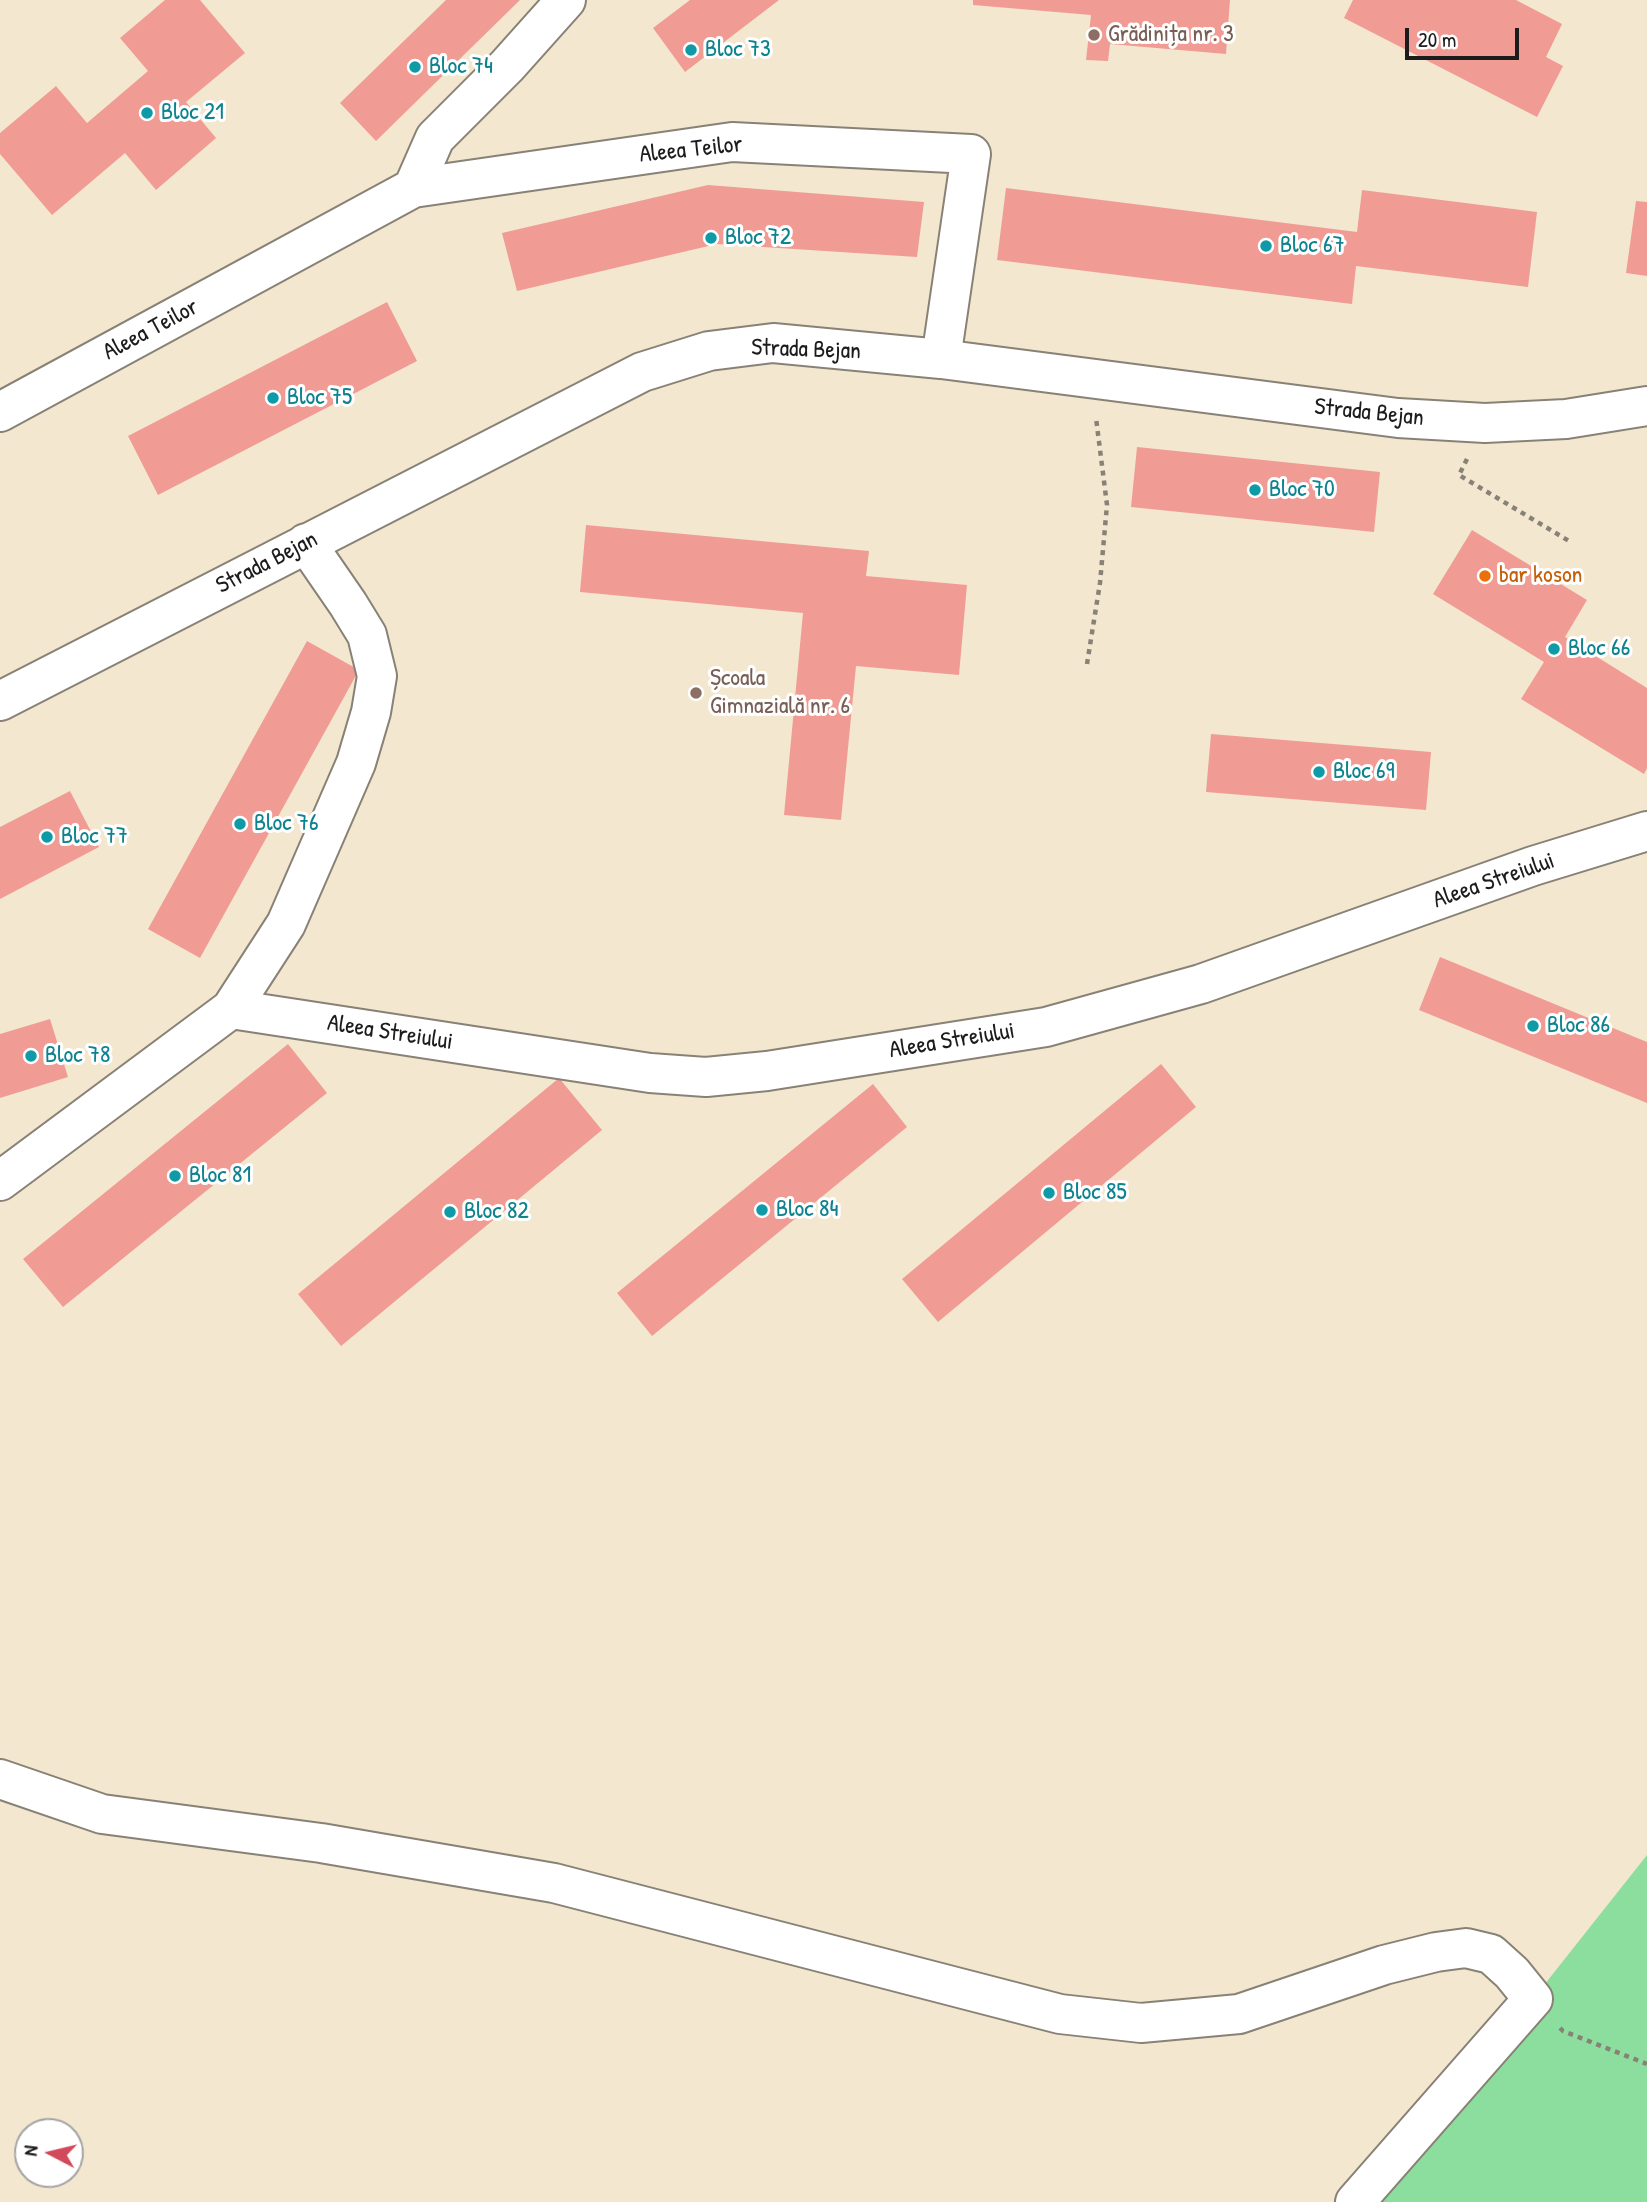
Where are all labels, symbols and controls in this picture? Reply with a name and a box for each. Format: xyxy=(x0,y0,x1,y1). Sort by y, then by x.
scale bar xyxy=(1409,14,1523,58)
place label: Grădinița nr. 3 xyxy=(1108,21,1234,49)
text: 20 m xyxy=(1418,25,1456,54)
marker: Grădinița nr. 3 xyxy=(1086,27,1102,43)
place label: Bloc 73 xyxy=(705,36,771,64)
marker: Bloc 73 xyxy=(683,42,699,58)
place label: Bloc 74 xyxy=(429,53,493,81)
marker: Bloc 74 xyxy=(407,59,423,75)
place label: Bloc 21 xyxy=(161,99,224,127)
marker: Bloc 21 xyxy=(139,105,155,121)
street label: Aleea Teilor xyxy=(638,130,744,170)
place label: Bloc 72 xyxy=(725,224,791,252)
marker: Bloc 72 xyxy=(703,230,719,246)
place label: Bloc 67 xyxy=(1280,232,1345,260)
marker: Bloc 67 xyxy=(1258,238,1274,254)
street label: Aleea Teilor xyxy=(99,293,203,367)
street label: Strada Bejan xyxy=(751,334,861,366)
place label: Bloc 75 xyxy=(287,384,352,412)
marker: Bloc 75 xyxy=(265,390,281,406)
street label: Strada Bejan xyxy=(1313,393,1425,433)
place label: Bloc 70 xyxy=(1269,476,1335,504)
marker: Bloc 70 xyxy=(1247,482,1263,498)
street label: Strada Bejan xyxy=(212,525,322,601)
place label: bar koson xyxy=(1499,562,1582,590)
marker: bar koson xyxy=(1477,568,1493,584)
place label: Bloc 66 xyxy=(1568,635,1630,663)
marker: Bloc 66 xyxy=(1546,641,1562,657)
place label: Școala Gimnazială nr. 6 xyxy=(710,665,850,721)
marker: Școala Gimnazială nr. 6 xyxy=(688,685,704,701)
place label: Bloc 69 xyxy=(1333,758,1394,786)
marker: Bloc 69 xyxy=(1311,764,1327,780)
place label: Bloc 76 xyxy=(254,810,319,838)
marker: Bloc 76 xyxy=(232,816,248,832)
place label: Bloc 77 xyxy=(61,823,128,851)
marker: Bloc 77 xyxy=(39,829,55,845)
street label: Aleea Streiului xyxy=(1429,847,1559,915)
street label: Aleea Streiului xyxy=(325,1009,455,1057)
place label: Bloc 86 xyxy=(1547,1012,1610,1040)
street label: Aleea Streiului xyxy=(887,1017,1017,1065)
marker: Bloc 86 xyxy=(1525,1018,1541,1034)
place label: Bloc 78 xyxy=(45,1042,110,1070)
marker: Bloc 78 xyxy=(23,1048,39,1064)
place label: Bloc 81 xyxy=(189,1162,251,1190)
marker: Bloc 81 xyxy=(167,1168,183,1184)
place label: Bloc 85 xyxy=(1063,1179,1127,1207)
marker: Bloc 85 xyxy=(1041,1185,1057,1201)
place label: Bloc 84 xyxy=(776,1196,838,1224)
place label: Bloc 82 xyxy=(464,1198,529,1226)
marker: Bloc 84 xyxy=(754,1202,770,1218)
marker: Bloc 82 xyxy=(442,1204,458,1220)
north arrow xyxy=(14,2118,84,2188)
text: N xyxy=(17,2144,44,2157)

